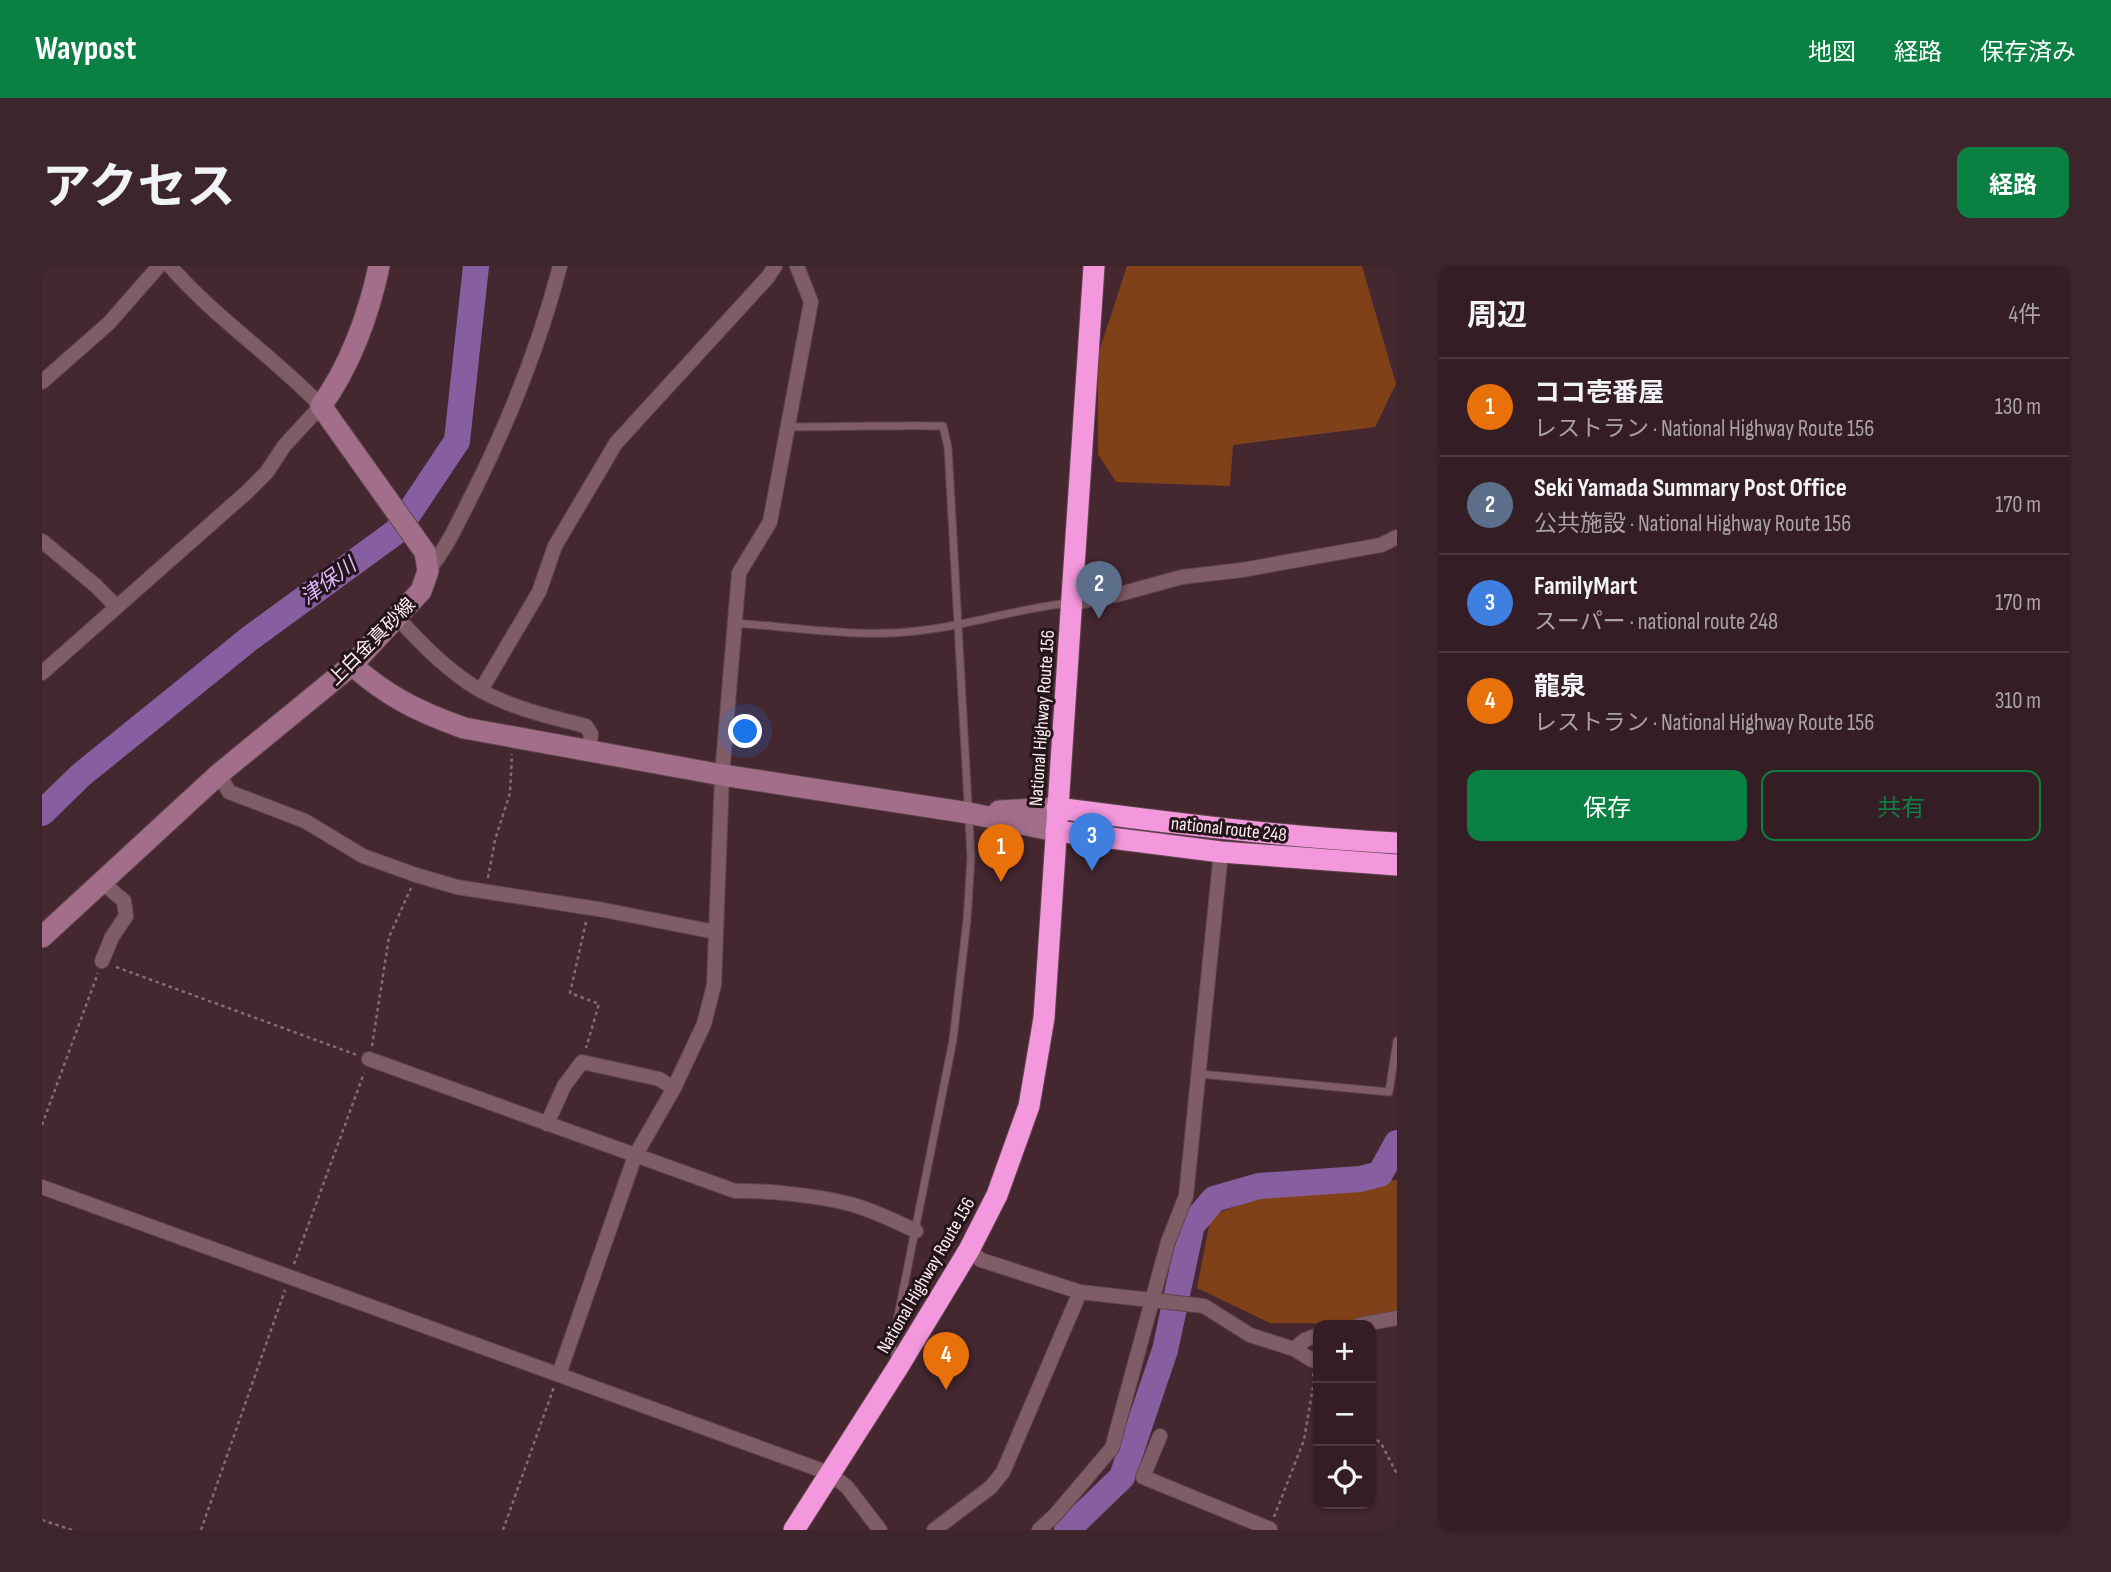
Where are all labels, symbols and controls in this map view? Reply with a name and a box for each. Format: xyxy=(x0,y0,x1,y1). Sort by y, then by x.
text: Waypost xyxy=(35,29,136,69)
text: 地図 xyxy=(1808,38,1856,67)
text: 経路 xyxy=(1894,38,1942,67)
text: 保存済み xyxy=(1980,38,2076,67)
button: 経路 xyxy=(1957,147,2069,218)
text: アクセス xyxy=(42,159,236,218)
text: 周辺 xyxy=(1467,298,1527,334)
text: 4件 xyxy=(2008,301,2041,329)
text: ココ壱番屋 xyxy=(1534,378,1664,409)
text: 1 xyxy=(1485,393,1495,421)
text: 130 m xyxy=(1995,393,2041,421)
text: レストラン · National Highway Route 156 xyxy=(1534,415,1874,443)
text: Seki Yamada Summary Post Office xyxy=(1534,473,1847,504)
text: 2 xyxy=(1485,491,1495,519)
text: 170 m xyxy=(1995,491,2041,519)
text: 公共施設 · National Highway Route 156 xyxy=(1534,510,1851,538)
water label: 津保川 xyxy=(295,552,363,610)
pin: 2 xyxy=(1076,561,1122,619)
text: FamilyMart xyxy=(1534,571,1637,602)
text: 3 xyxy=(1485,589,1495,617)
text: 170 m xyxy=(1995,589,2041,617)
street label: 上白金真砂線 xyxy=(324,594,421,691)
text: スーパー · national route 248 xyxy=(1534,608,1778,636)
street label: National Highway Route 156 xyxy=(1025,629,1060,807)
text: 龍泉 xyxy=(1534,672,1586,703)
text: 4 xyxy=(1485,687,1495,715)
text: 310 m xyxy=(1995,687,2041,715)
text: レストラン · National Highway Route 156 xyxy=(1534,709,1874,737)
your location xyxy=(728,714,762,748)
button: 保存 xyxy=(1467,770,1747,841)
button: 共有 xyxy=(1761,770,2041,841)
street label: national route 248 xyxy=(1170,812,1288,847)
pin: 3 xyxy=(1069,813,1115,871)
pin: 1 xyxy=(978,824,1024,882)
street label: National Highway Route 156 xyxy=(872,1194,980,1358)
map controls xyxy=(1313,1320,1376,1509)
button: + xyxy=(1313,1320,1376,1383)
pin: 4 xyxy=(923,1332,969,1390)
button: − xyxy=(1313,1383,1376,1446)
button: locate xyxy=(1313,1446,1376,1509)

